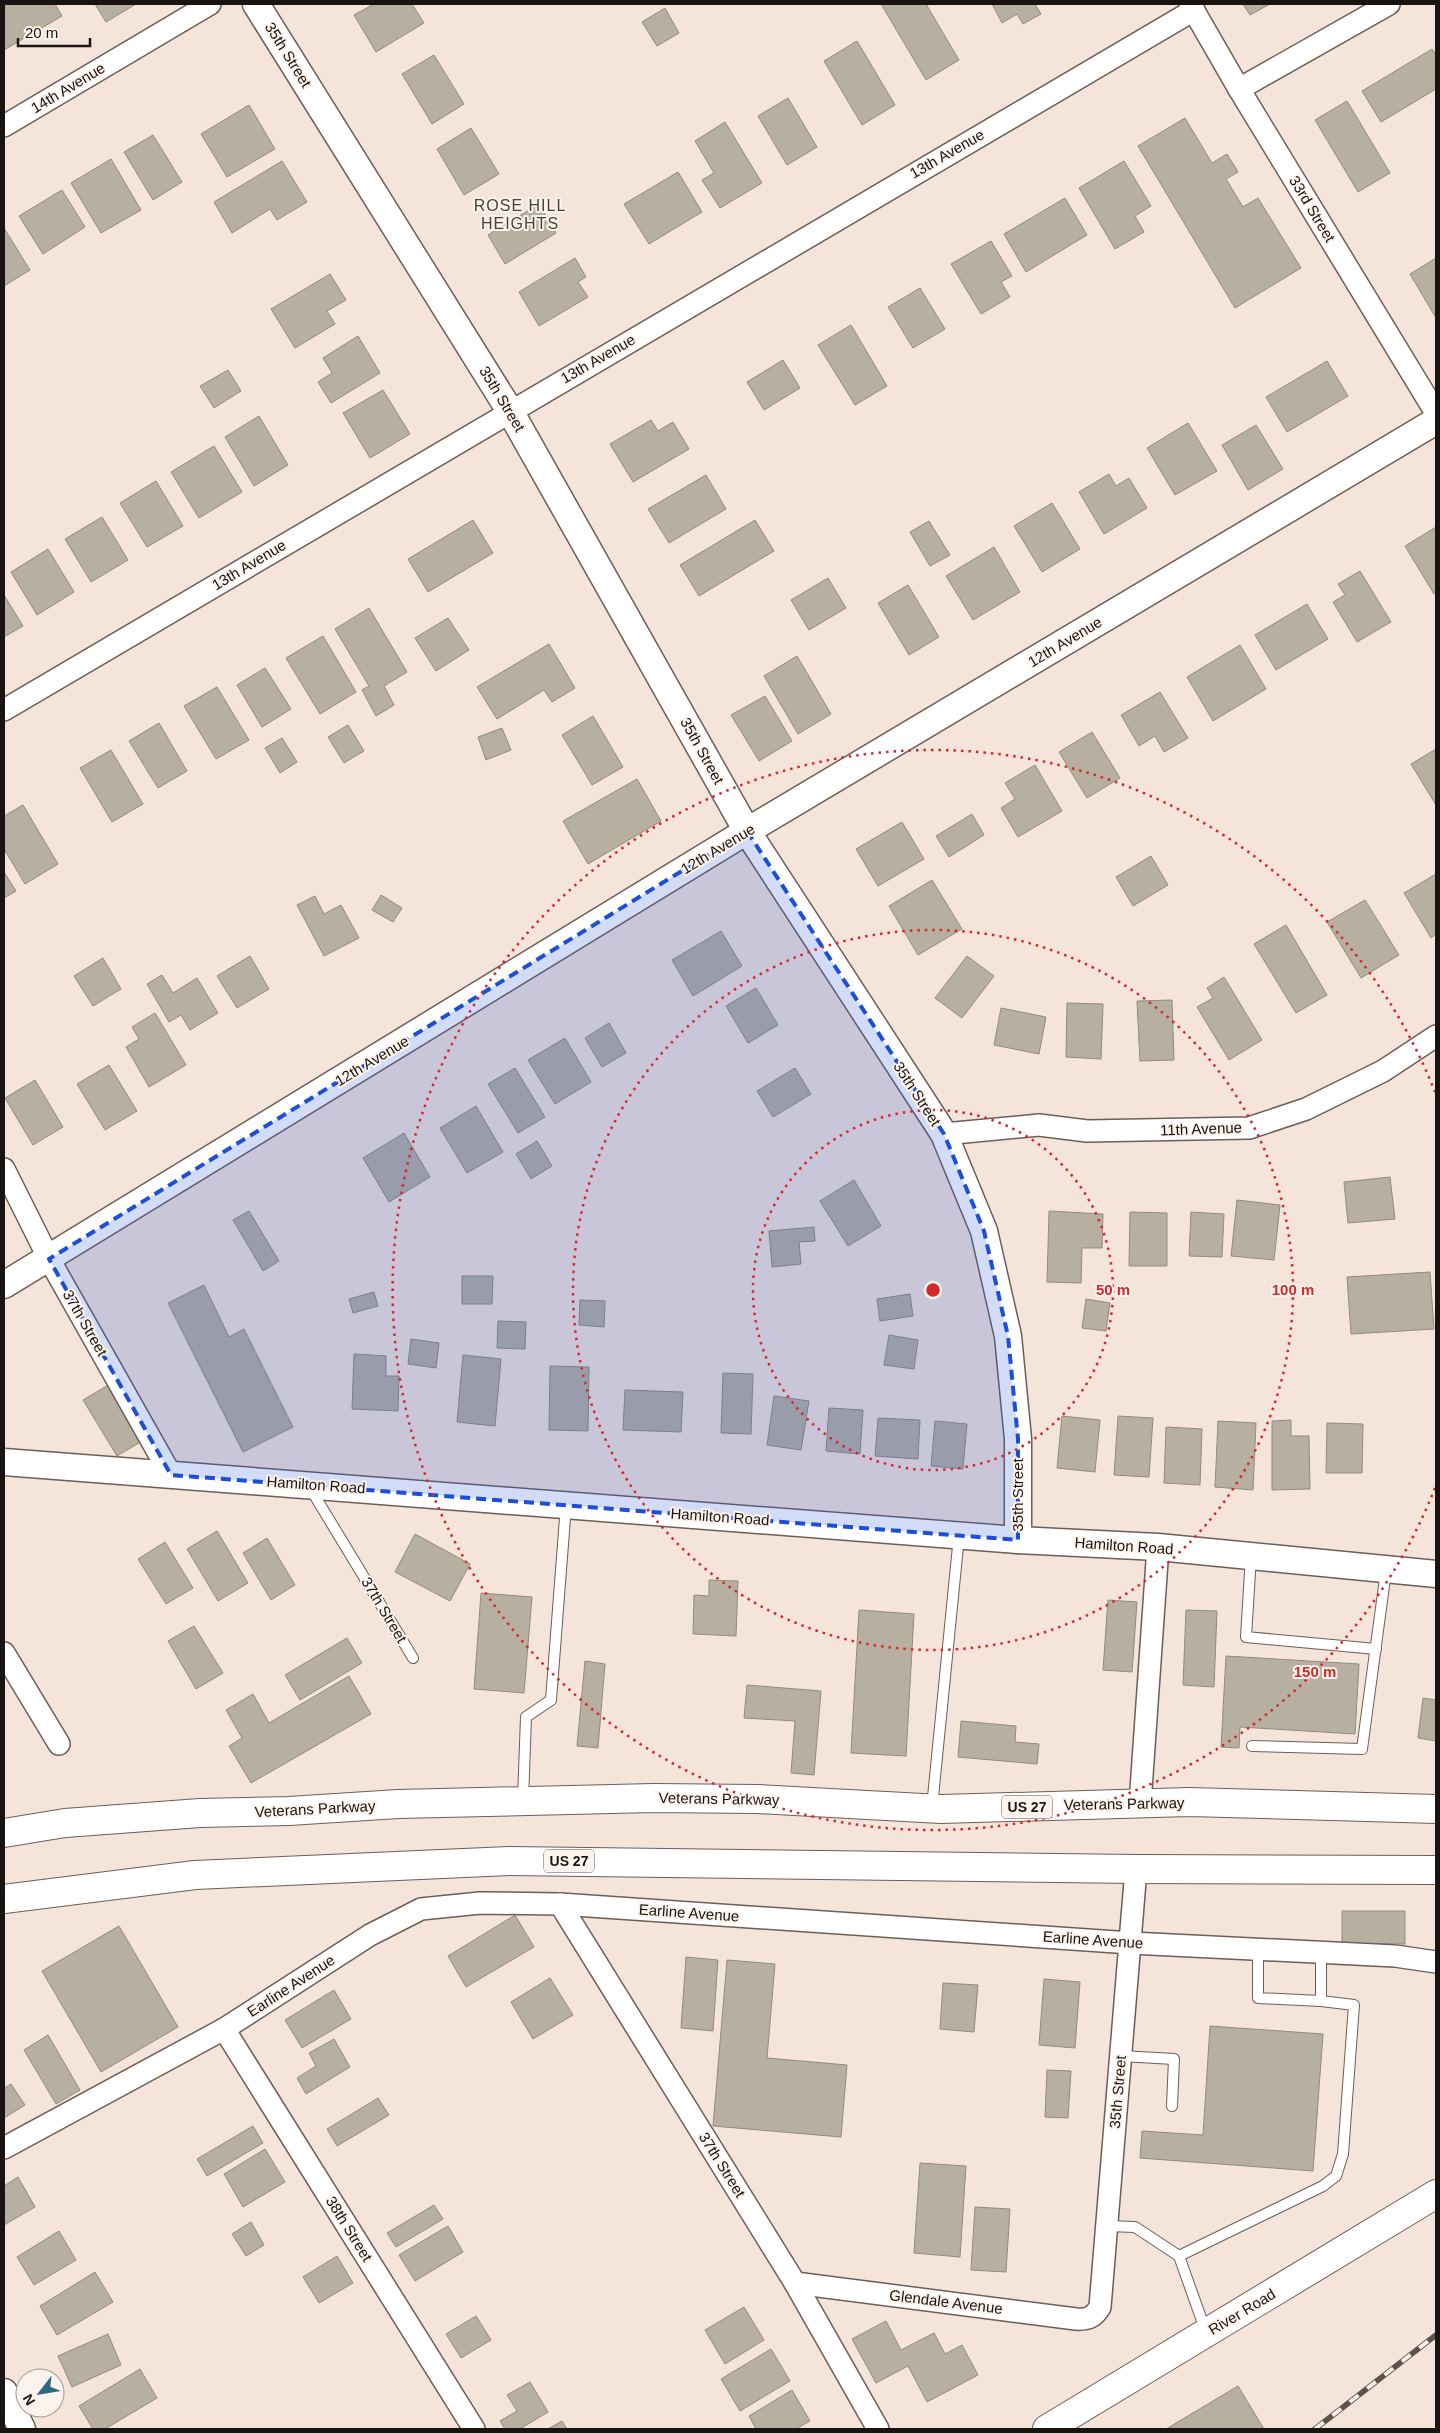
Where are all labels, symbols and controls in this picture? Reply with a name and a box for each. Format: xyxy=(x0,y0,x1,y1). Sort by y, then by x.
scale bar xyxy=(18,15,90,47)
street label: 35th Street xyxy=(262,19,316,91)
text: 20 m xyxy=(25,24,58,41)
street label: 14th Avenue xyxy=(28,59,108,116)
street label: 13th Avenue xyxy=(906,125,987,182)
street label: 33rd Street xyxy=(1286,173,1339,246)
district label: ROSE HILL HEIGHTS xyxy=(474,197,566,232)
street label: 13th Avenue xyxy=(557,330,638,387)
street label: 35th Street xyxy=(476,363,529,435)
street label: 13th Avenue xyxy=(209,536,289,593)
street label: 12th Avenue xyxy=(1025,613,1105,670)
street label: 35th Street xyxy=(677,715,728,788)
street label: 12th Avenue xyxy=(678,820,758,877)
street label: 12th Avenue xyxy=(332,1032,412,1089)
street label: 35th Street xyxy=(890,1058,945,1130)
street label: 11th Avenue xyxy=(1160,1119,1242,1138)
centre of rings xyxy=(924,1281,942,1299)
text: 50 m xyxy=(1096,1281,1130,1298)
text: 100 m xyxy=(1272,1281,1314,1298)
street label: 37th Street xyxy=(60,1287,112,1359)
street label: 35th Street xyxy=(1009,1457,1026,1532)
street label: Hamilton Road xyxy=(266,1473,366,1496)
street label: Hamilton Road xyxy=(670,1505,770,1528)
street label: Hamilton Road xyxy=(1074,1534,1174,1557)
street label: 37th Street xyxy=(358,1574,411,1646)
text: 150 m xyxy=(1294,1663,1336,1680)
street label: Veterans Parkway xyxy=(658,1789,780,1808)
street label: Veterans Parkway xyxy=(1063,1794,1185,1813)
road number: US 27 xyxy=(1002,1795,1052,1818)
street label: Veterans Parkway xyxy=(254,1797,376,1820)
road number: US 27 xyxy=(544,1850,594,1872)
street label: Earline Avenue xyxy=(638,1901,740,1924)
street label: Earline Avenue xyxy=(1042,1928,1144,1951)
street label: Earline Avenue xyxy=(244,1951,338,2020)
street label: 35th Street xyxy=(1106,2054,1129,2129)
street label: 37th Street xyxy=(696,2129,750,2201)
street label: 38th Street xyxy=(323,2193,377,2265)
street label: River Road xyxy=(1205,2285,1278,2338)
street label: Glendale Avenue xyxy=(888,2286,1004,2317)
north arrow xyxy=(15,2368,65,2418)
text: N xyxy=(19,2391,38,2408)

